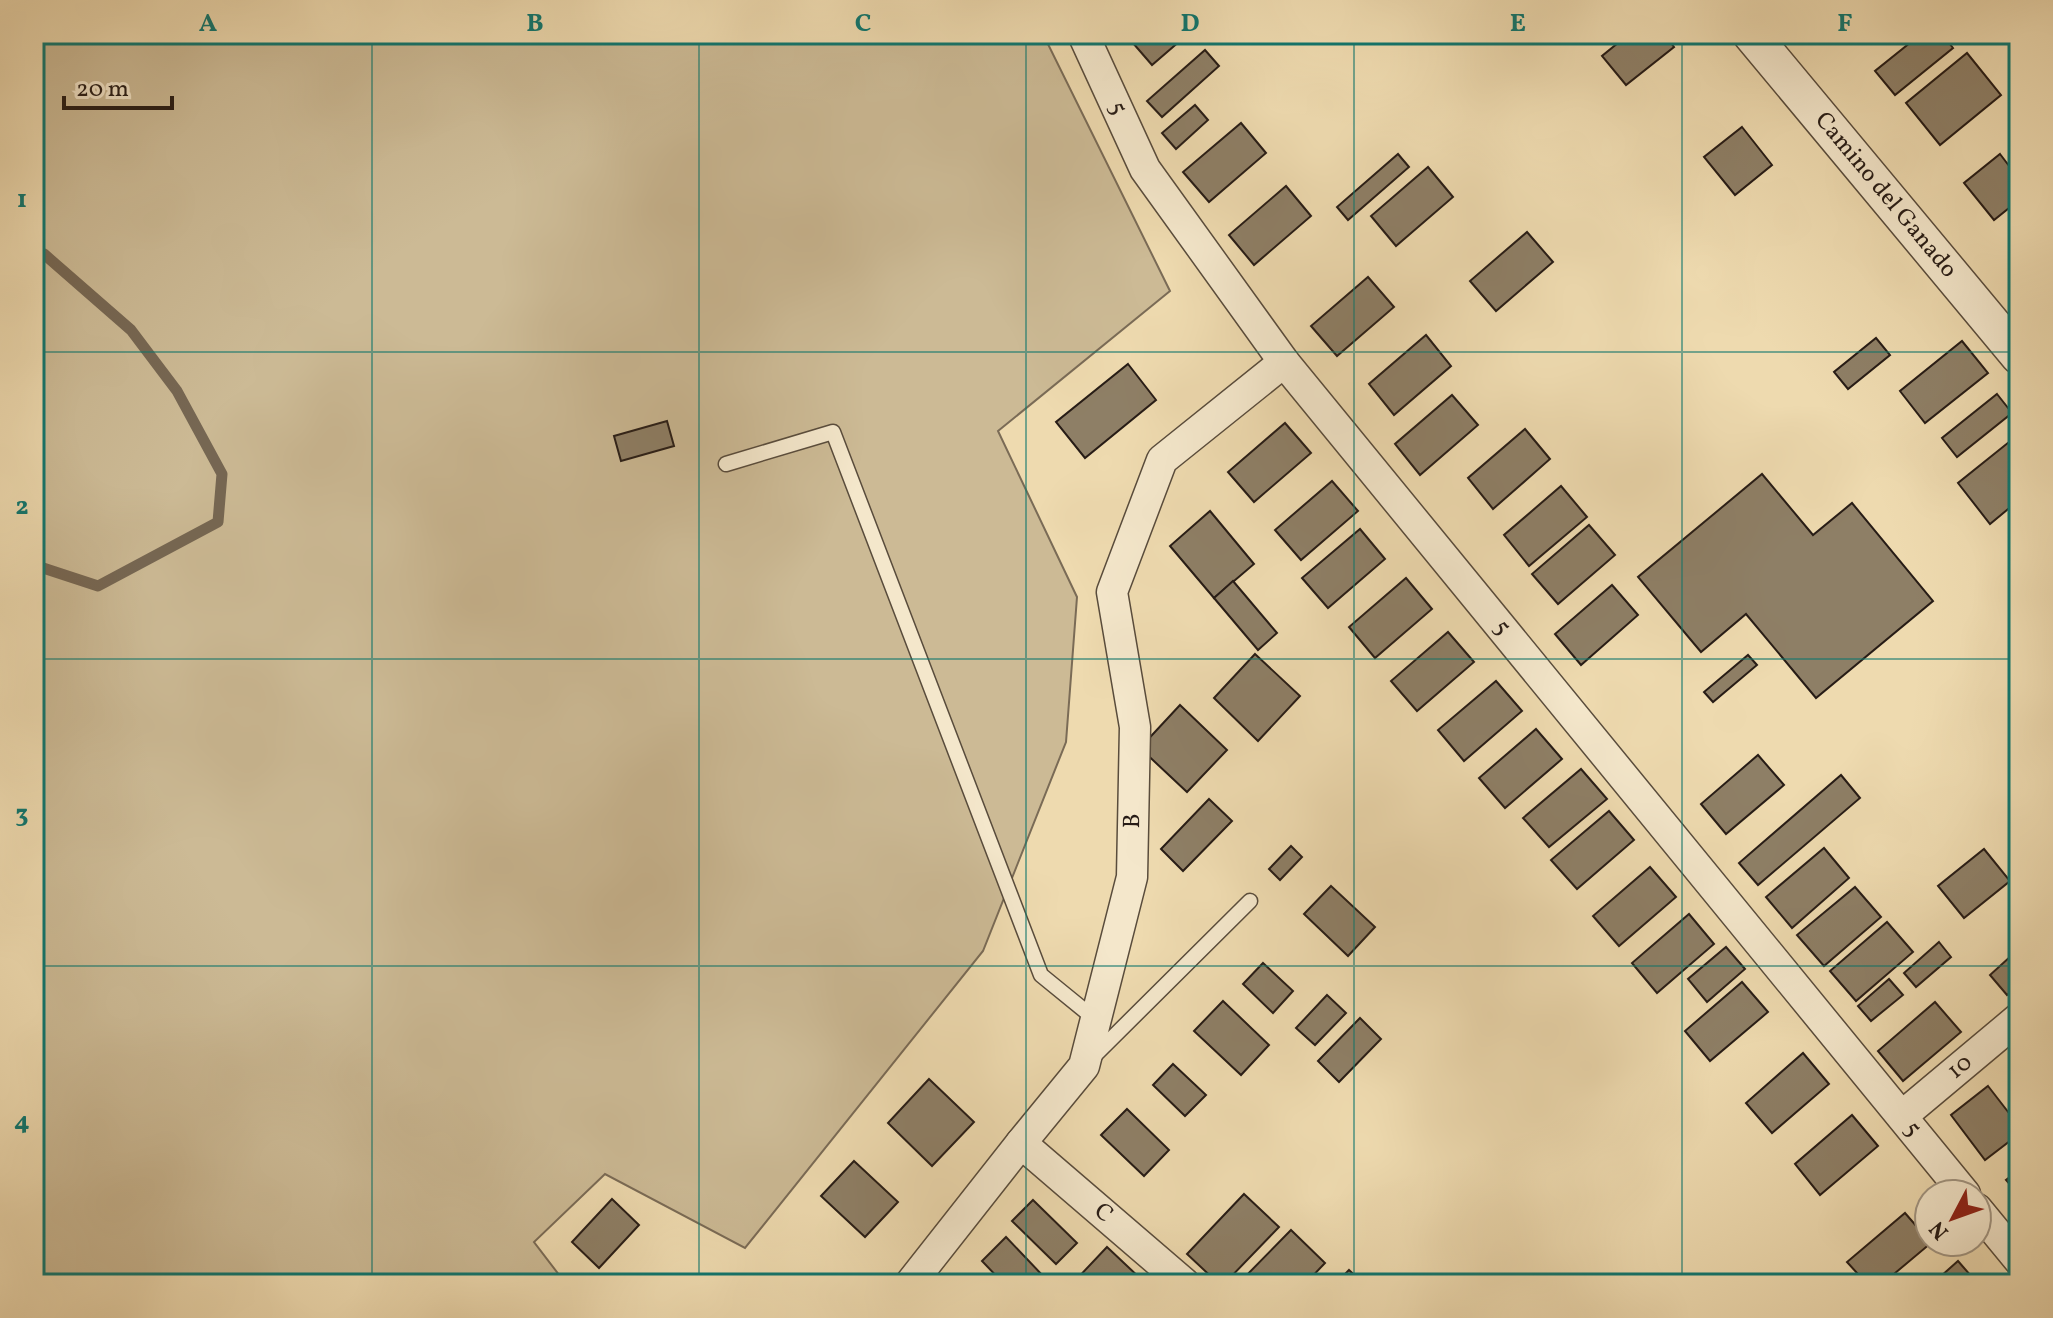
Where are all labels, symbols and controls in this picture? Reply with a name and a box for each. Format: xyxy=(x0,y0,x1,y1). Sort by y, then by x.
text: A xyxy=(199,6,218,42)
text: B xyxy=(526,6,544,42)
text: C xyxy=(855,6,871,42)
text: D xyxy=(1180,6,1200,42)
text: E xyxy=(1510,6,1526,42)
text: F xyxy=(1837,6,1853,42)
scale bar xyxy=(64,60,172,110)
text: 20 m xyxy=(76,73,129,107)
street label: 5 xyxy=(1099,96,1135,121)
street label: Camino del Ganado xyxy=(1806,105,1965,286)
text: 1 xyxy=(17,182,27,218)
text: 2 xyxy=(15,489,29,525)
street label: 5 xyxy=(1485,613,1518,643)
text: 3 xyxy=(15,797,29,833)
street label: B xyxy=(1116,813,1150,829)
street label: 10 xyxy=(1940,1047,1980,1088)
text: 4 xyxy=(14,1104,30,1140)
street label: 5 xyxy=(1895,1114,1929,1145)
north arrow xyxy=(1913,1178,1993,1258)
street label: C xyxy=(1086,1195,1120,1231)
text: N xyxy=(1923,1213,1957,1246)

